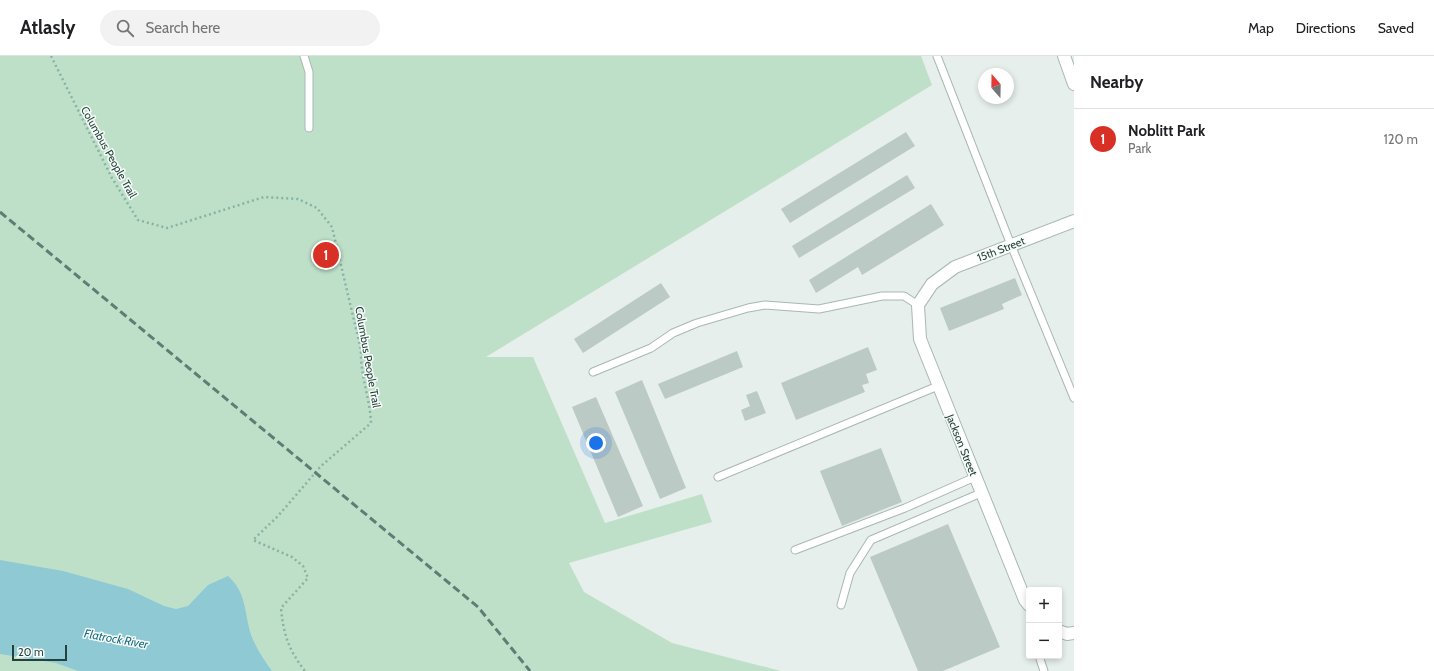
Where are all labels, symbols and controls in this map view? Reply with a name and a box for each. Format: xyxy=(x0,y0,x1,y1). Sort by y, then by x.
search box xyxy=(100,10,380,46)
text: Atlasly xyxy=(20,16,76,39)
icon: search xyxy=(114,17,136,39)
text: Search here xyxy=(146,19,220,37)
text: Map xyxy=(1248,19,1274,37)
text: Directions xyxy=(1296,19,1356,37)
text: Saved xyxy=(1378,19,1414,37)
north arrow xyxy=(978,68,1014,104)
text: Nearby xyxy=(1090,72,1143,92)
street label: Columbus People Trail xyxy=(78,104,140,201)
text: Noblitt Park xyxy=(1128,122,1205,140)
text: 1 xyxy=(1101,131,1105,147)
text: 120 m xyxy=(1384,131,1418,147)
text: Park xyxy=(1128,140,1151,156)
street label: 15th Street xyxy=(975,233,1027,264)
pin: 1 xyxy=(313,240,339,270)
street label: Columbus People Trail xyxy=(352,305,384,409)
street label: Jackson Street xyxy=(943,411,981,478)
your location xyxy=(586,433,606,453)
map controls xyxy=(1026,587,1062,659)
button: + xyxy=(1026,587,1062,623)
button: − xyxy=(1026,623,1062,659)
water label: Flatrock River xyxy=(83,626,151,652)
scale bar xyxy=(12,643,67,662)
text: 20 m xyxy=(18,645,44,659)

